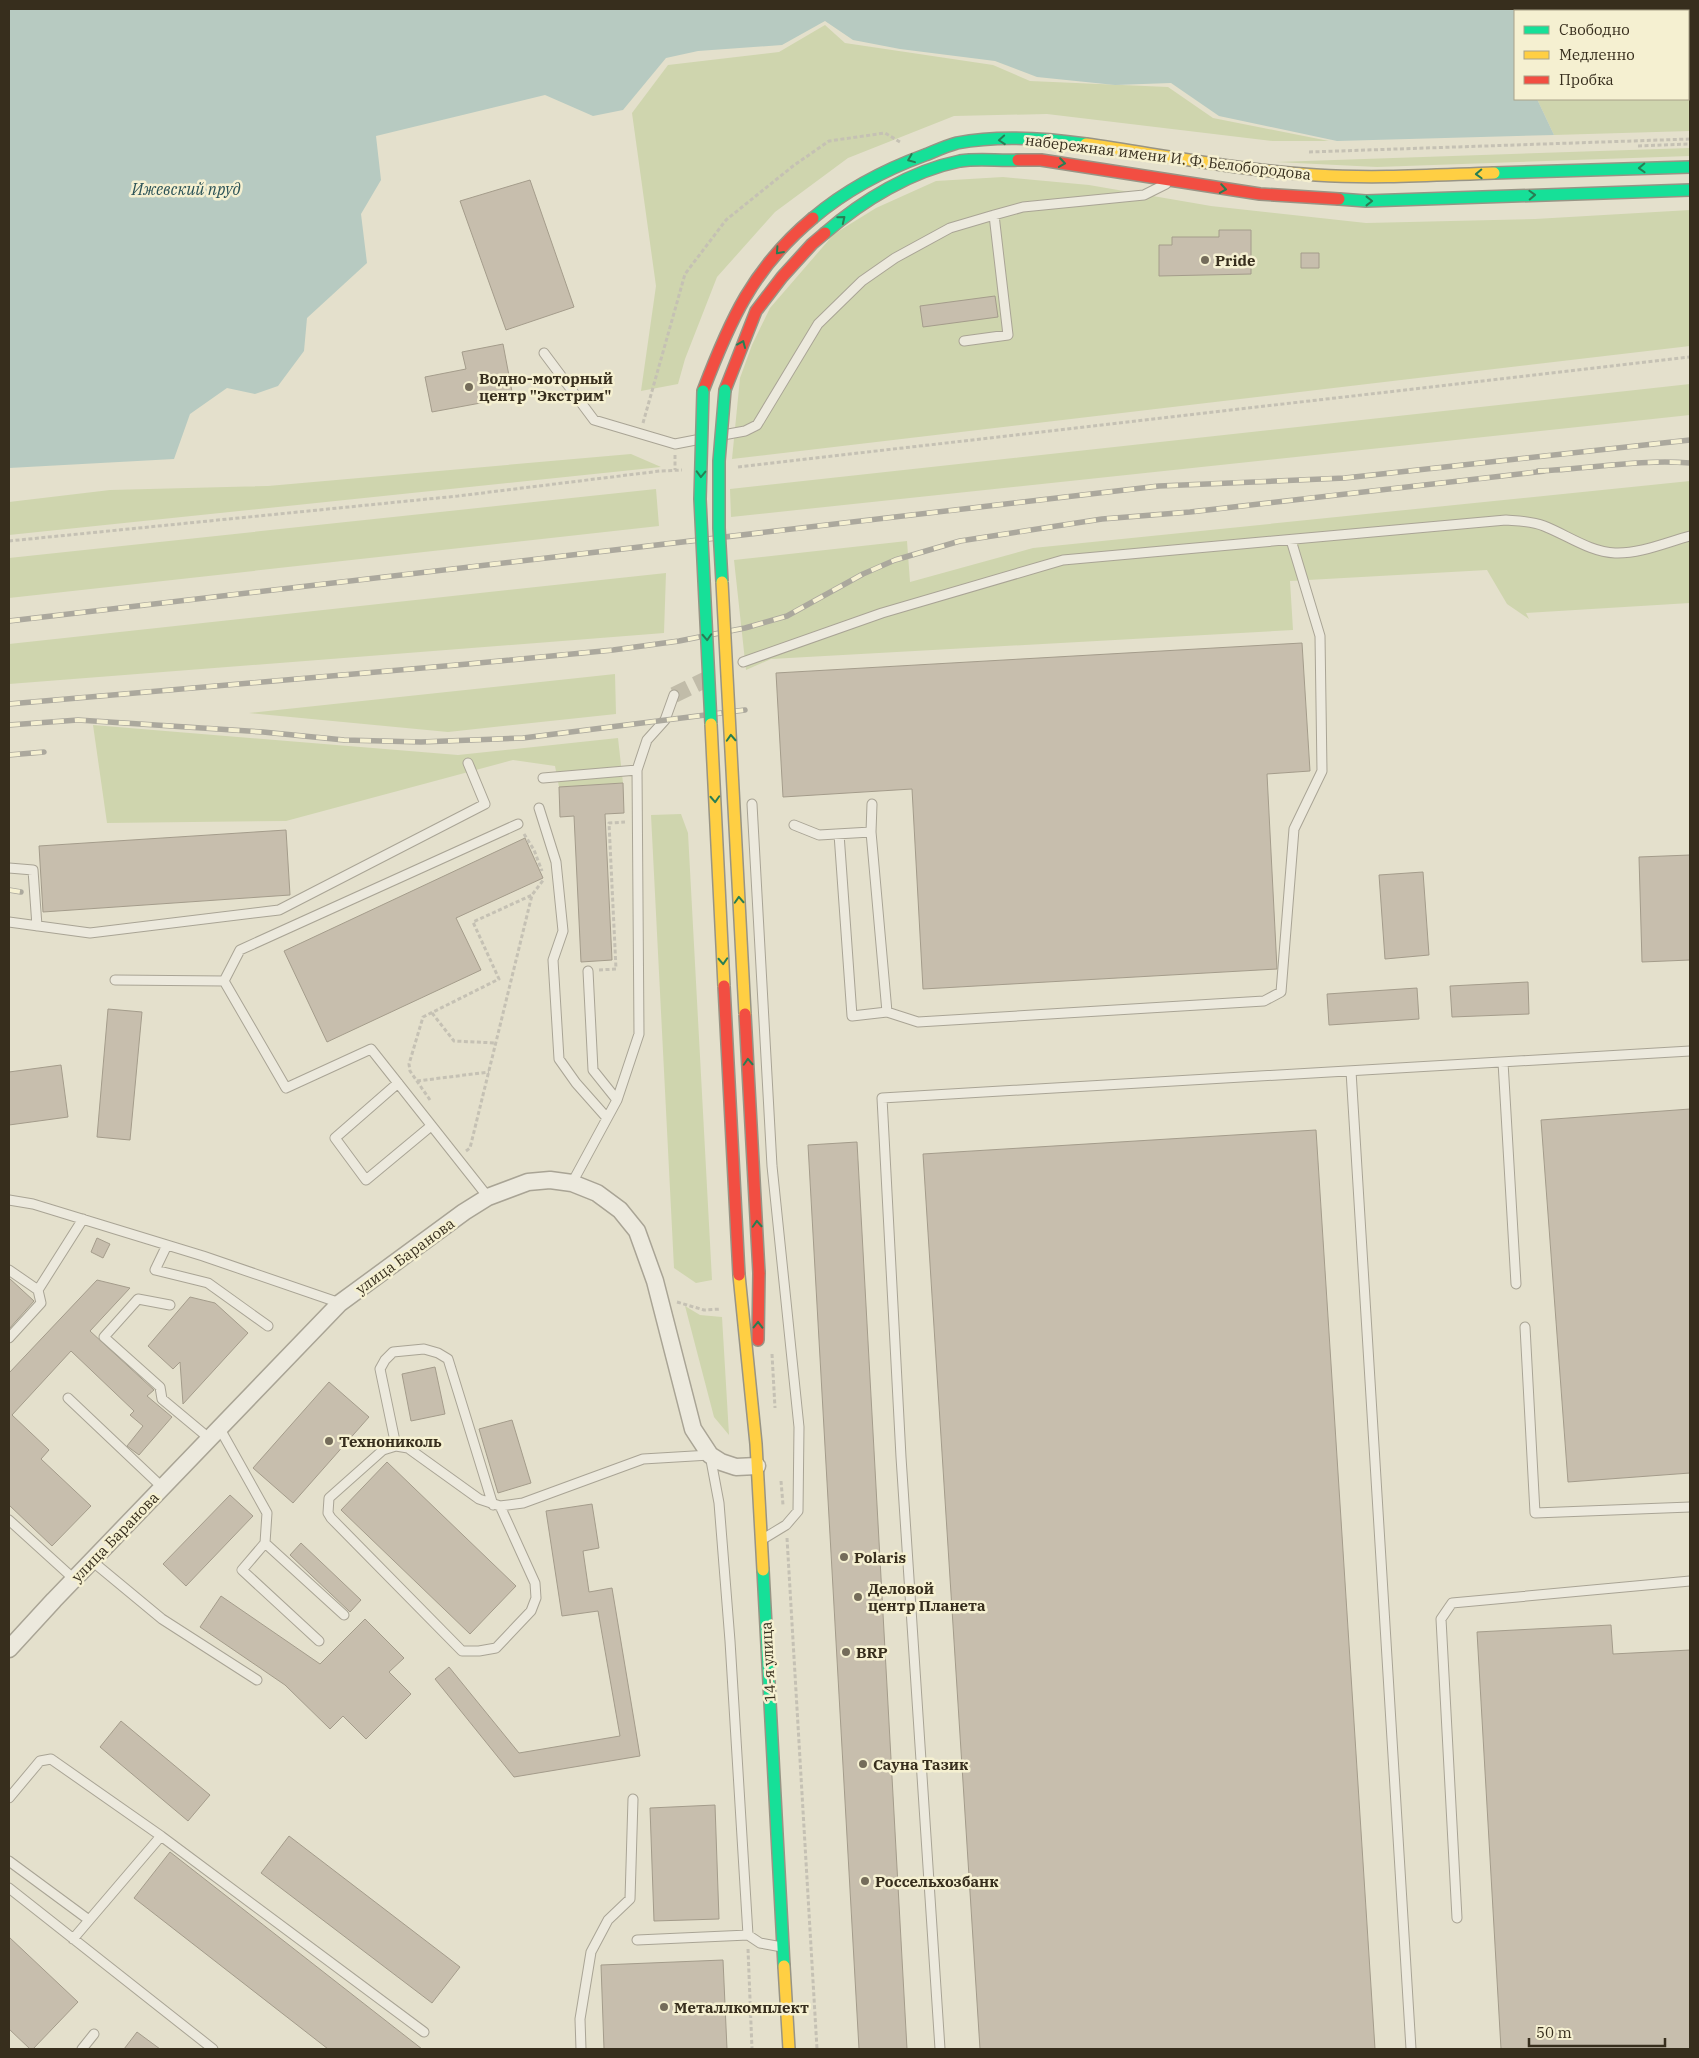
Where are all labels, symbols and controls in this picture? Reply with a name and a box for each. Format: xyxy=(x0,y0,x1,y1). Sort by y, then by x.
legend xyxy=(1514,10,1689,100)
text: Свободно xyxy=(1559,20,1630,39)
text: Медленно xyxy=(1559,45,1635,64)
text: Пробка xyxy=(1559,70,1614,89)
street label: набережная имени И. Ф. Белобородова xyxy=(1024,130,1312,184)
one-way arrow xyxy=(998,134,1006,145)
one-way arrow xyxy=(907,153,916,163)
one-way arrow xyxy=(1059,157,1067,168)
one-way arrow xyxy=(1637,163,1645,174)
one-way arrow xyxy=(1475,169,1482,179)
water label: Ижевский пруд xyxy=(130,179,241,199)
one-way arrow xyxy=(1219,183,1227,193)
one-way arrow xyxy=(1528,190,1536,201)
one-way arrow xyxy=(1366,196,1374,206)
one-way arrow xyxy=(836,215,845,224)
one-way arrow xyxy=(776,245,785,254)
place label: Pride xyxy=(1215,251,1255,270)
marker: Pride xyxy=(1199,254,1211,266)
one-way arrow xyxy=(736,340,747,349)
place label: Водно-моторный центр "Экстрим" xyxy=(479,369,613,405)
marker: Водно-моторный центр "Экстрим" xyxy=(463,381,475,393)
one-way arrow xyxy=(695,471,706,479)
one-way arrow xyxy=(701,633,712,641)
one-way arrow xyxy=(725,733,736,741)
one-way arrow xyxy=(709,795,720,803)
one-way arrow xyxy=(734,896,745,904)
one-way arrow xyxy=(717,957,728,965)
one-way arrow xyxy=(743,1058,753,1066)
street label: улица Баранова xyxy=(352,1214,458,1298)
one-way arrow xyxy=(751,1220,762,1228)
one-way arrow xyxy=(753,1321,763,1329)
place label: Технониколь xyxy=(339,1432,442,1451)
marker: Технониколь xyxy=(323,1435,335,1447)
street label: улица Баранова xyxy=(67,1488,163,1586)
place label: Polaris xyxy=(854,1548,906,1567)
marker: Polaris xyxy=(838,1551,850,1563)
place label: Деловой центр Планета xyxy=(868,1579,986,1615)
marker: Деловой центр Планета xyxy=(852,1591,864,1603)
street label: 14-я улица xyxy=(756,1621,780,1703)
place label: BRP xyxy=(856,1643,888,1662)
marker: BRP xyxy=(840,1646,852,1658)
place label: Сауна Тазик xyxy=(873,1755,968,1774)
marker: Сауна Тазик xyxy=(857,1758,869,1770)
place label: Россельхозбанк xyxy=(875,1872,998,1891)
marker: Россельхозбанк xyxy=(859,1875,871,1887)
place label: Металлкомплект xyxy=(674,1998,809,2017)
marker: Металлкомплект xyxy=(658,2001,670,2013)
scale bar xyxy=(1529,2016,1665,2048)
text: 50 m xyxy=(1536,2023,1572,2042)

